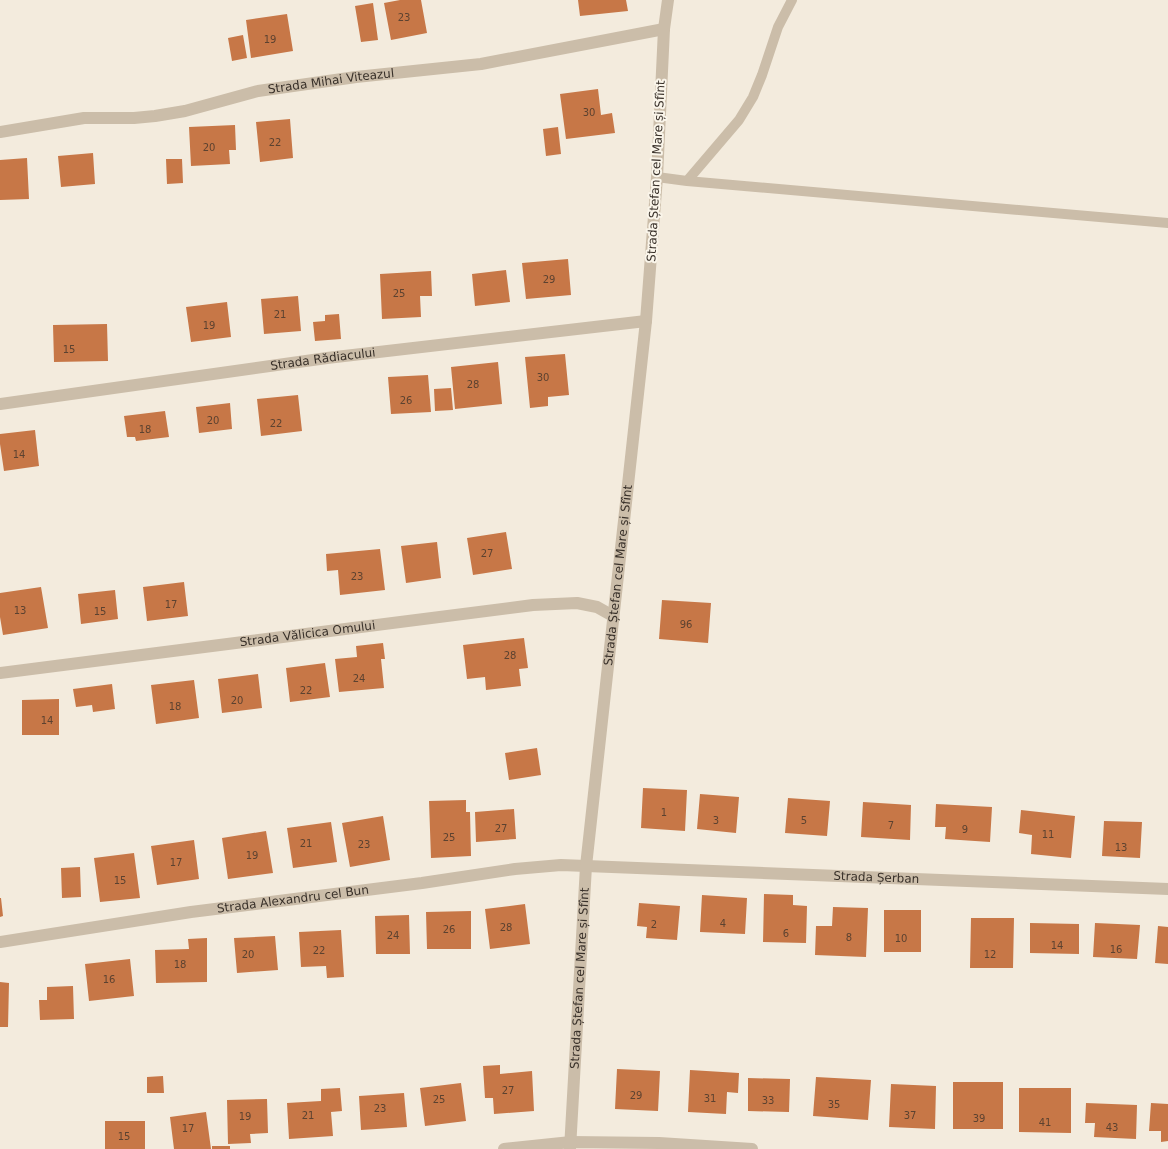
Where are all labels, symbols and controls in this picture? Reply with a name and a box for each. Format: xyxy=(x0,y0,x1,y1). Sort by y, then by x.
house number: 23 xyxy=(398,12,410,23)
house number: 19 xyxy=(264,34,276,45)
street label: Strada Mihai Viteazul xyxy=(267,66,395,97)
street label: Strada Ștefan cel Mare și Sfînt xyxy=(644,80,668,262)
house number: 30 xyxy=(583,107,595,118)
house number: 22 xyxy=(269,137,281,148)
house number: 20 xyxy=(203,142,215,153)
house number: 29 xyxy=(543,274,555,285)
house number: 25 xyxy=(393,288,405,299)
house number: 21 xyxy=(274,309,286,320)
house number: 19 xyxy=(203,320,215,331)
house number: 15 xyxy=(63,344,75,355)
street label: Strada Rădiacului xyxy=(269,345,376,373)
house number: 30 xyxy=(537,372,549,383)
house number: 28 xyxy=(467,379,479,390)
house number: 26 xyxy=(400,395,412,406)
house number: 20 xyxy=(207,415,219,426)
house number: 22 xyxy=(270,418,282,429)
house number: 18 xyxy=(139,424,151,435)
house number: 14 xyxy=(13,449,25,460)
street label: Strada Ștefan cel Mare și Sfînt xyxy=(601,484,635,666)
house number: 27 xyxy=(481,548,493,559)
house number: 23 xyxy=(351,571,363,582)
house number: 17 xyxy=(165,599,177,610)
house number: 13 xyxy=(14,605,26,616)
house number: 15 xyxy=(94,606,106,617)
street label: Strada Vălicica Omului xyxy=(239,618,376,649)
house number: 96 xyxy=(680,619,692,630)
house number: 28 xyxy=(504,650,516,661)
house number: 24 xyxy=(353,673,365,684)
house number: 22 xyxy=(300,685,312,696)
house number: 20 xyxy=(231,695,243,706)
house number: 18 xyxy=(169,701,181,712)
house number: 14 xyxy=(41,715,53,726)
house number: 1 xyxy=(661,807,667,818)
house number: 3 xyxy=(713,815,719,826)
house number: 5 xyxy=(801,815,807,826)
house number: 7 xyxy=(888,820,894,831)
house number: 27 xyxy=(495,823,507,834)
house number: 9 xyxy=(962,824,968,835)
house number: 11 xyxy=(1042,829,1054,840)
house number: 25 xyxy=(443,832,455,843)
house number: 21 xyxy=(300,838,312,849)
house number: 23 xyxy=(358,839,370,850)
house number: 13 xyxy=(1115,842,1127,853)
house number: 19 xyxy=(246,850,258,861)
house number: 17 xyxy=(170,857,182,868)
street label: Strada Șerban xyxy=(833,869,920,886)
house number: 15 xyxy=(114,875,126,886)
street label: Strada Alexandru cel Bun xyxy=(216,883,370,916)
street label: Strada Ștefan cel Mare și Sfînt xyxy=(568,887,592,1070)
house number: 4 xyxy=(720,918,726,929)
house number: 2 xyxy=(651,919,657,930)
house number: 28 xyxy=(500,922,512,933)
house number: 26 xyxy=(443,924,455,935)
house number: 6 xyxy=(783,928,789,939)
house number: 24 xyxy=(387,930,399,941)
house number: 8 xyxy=(846,932,852,943)
house number: 10 xyxy=(895,933,907,944)
house number: 14 xyxy=(1051,940,1063,951)
house number: 16 xyxy=(1110,944,1122,955)
house number: 22 xyxy=(313,945,325,956)
house number: 20 xyxy=(242,949,254,960)
house number: 12 xyxy=(984,949,996,960)
house number: 18 xyxy=(174,959,186,970)
house number: 16 xyxy=(103,974,115,985)
house number: 27 xyxy=(502,1085,514,1096)
house number: 29 xyxy=(630,1090,642,1101)
house number: 31 xyxy=(704,1093,716,1104)
house number: 25 xyxy=(433,1094,445,1105)
house number: 33 xyxy=(762,1095,774,1106)
house number: 35 xyxy=(828,1099,840,1110)
house number: 23 xyxy=(374,1103,386,1114)
house number: 21 xyxy=(302,1110,314,1121)
house number: 37 xyxy=(904,1110,916,1121)
house number: 19 xyxy=(239,1111,251,1122)
house number: 39 xyxy=(973,1113,985,1124)
house number: 41 xyxy=(1039,1117,1051,1128)
house number: 43 xyxy=(1106,1122,1118,1133)
house number: 17 xyxy=(182,1123,194,1134)
house number: 15 xyxy=(118,1131,130,1142)

